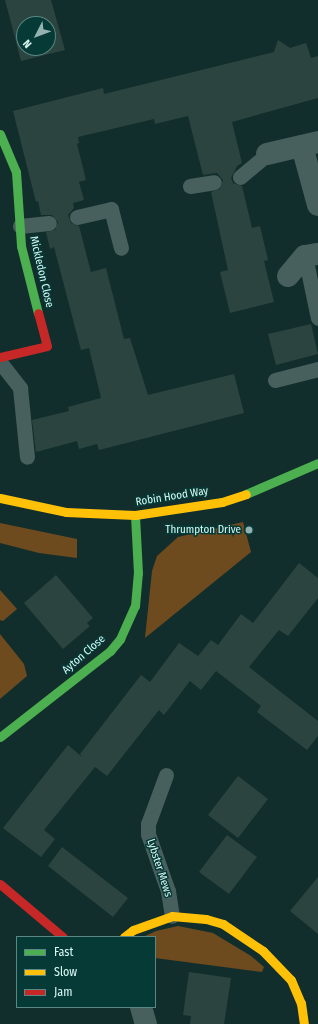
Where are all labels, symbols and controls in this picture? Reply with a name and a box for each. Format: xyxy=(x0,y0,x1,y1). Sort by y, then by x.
north arrow xyxy=(16,16,56,56)
text: N xyxy=(20,37,34,50)
street label: Mickledon Close xyxy=(26,235,56,309)
street label: Robin Hood Way xyxy=(135,485,209,509)
place label: Thrumpton Drive xyxy=(165,523,241,537)
marker: Thrumpton Drive xyxy=(244,525,254,535)
street label: Ayton Close xyxy=(60,633,108,677)
street label: Lybster Mews xyxy=(143,837,175,899)
legend xyxy=(16,936,156,1008)
text: Fast xyxy=(54,945,73,959)
text: Slow xyxy=(54,965,77,979)
text: Jam xyxy=(54,985,72,999)

